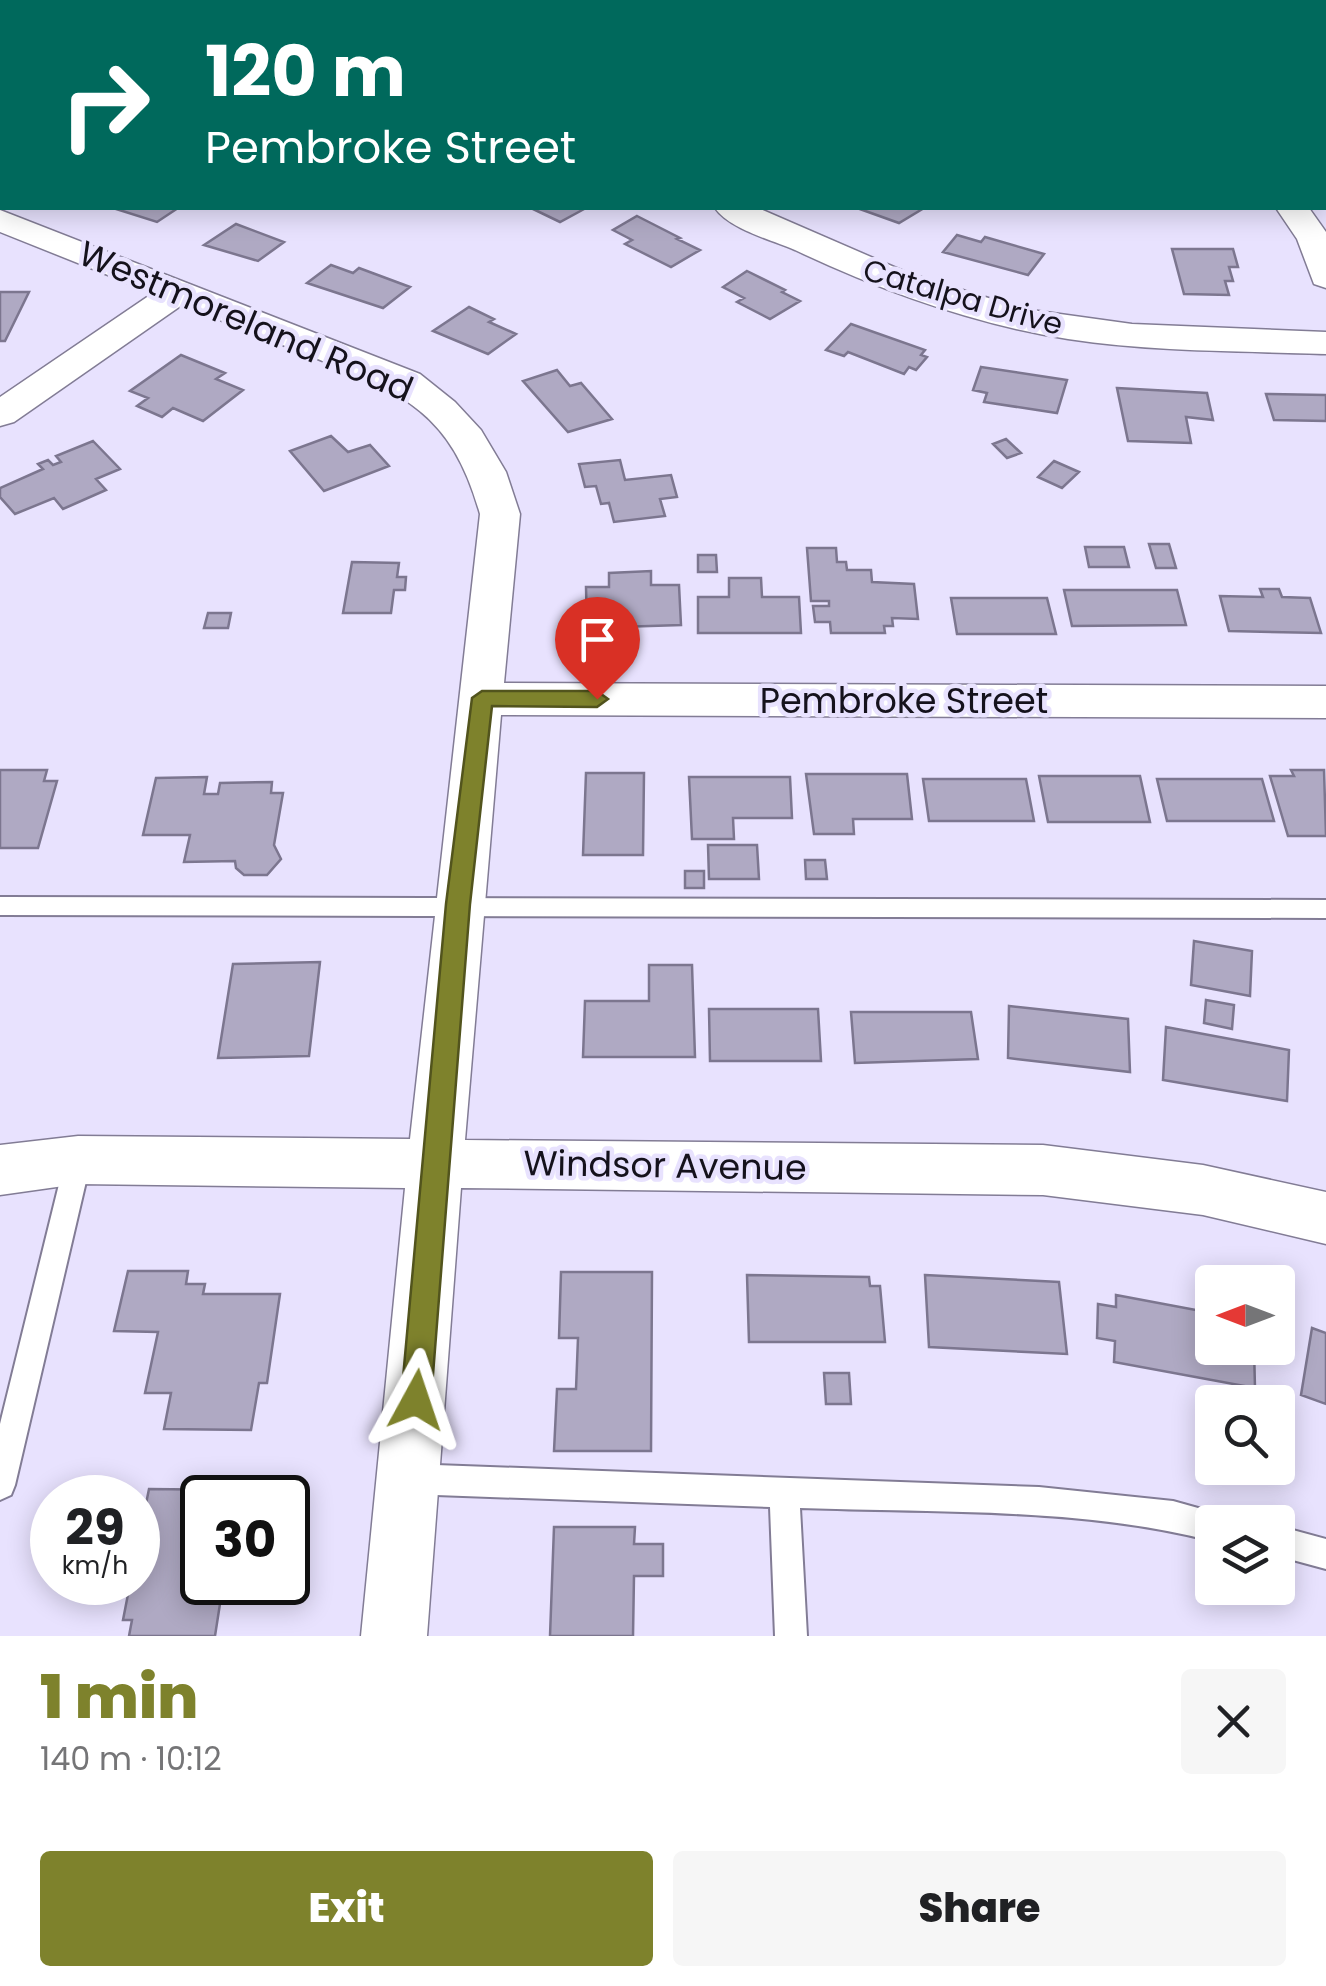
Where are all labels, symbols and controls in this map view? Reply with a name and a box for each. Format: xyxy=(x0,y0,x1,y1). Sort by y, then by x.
text: 120 m xyxy=(205,22,406,121)
icon: right xyxy=(40,40,170,170)
text: Pembroke Street xyxy=(205,116,576,179)
street label: Westmoreland Road xyxy=(71,228,421,414)
street label: Catalpa Drive xyxy=(858,248,1068,346)
pin xyxy=(555,597,640,700)
icon: arrive xyxy=(570,612,625,667)
street label: Pembroke Street xyxy=(760,676,1048,725)
street label: Windsor Avenue xyxy=(523,1138,807,1192)
north arrow xyxy=(1195,1265,1295,1365)
map controls xyxy=(1195,1265,1295,1605)
position arrow xyxy=(364,1348,468,1452)
button: search xyxy=(1195,1385,1295,1485)
speed limit sign: 30 xyxy=(180,1475,310,1605)
text: 29 xyxy=(65,1492,125,1563)
button: layers xyxy=(1195,1505,1295,1605)
text: km/h xyxy=(62,1548,128,1583)
text: 1 min xyxy=(40,1655,198,1739)
button: close xyxy=(1181,1669,1286,1774)
text: 140 m · 10:12 xyxy=(40,1736,222,1781)
button: Exit xyxy=(40,1851,653,1966)
button: Share xyxy=(673,1851,1286,1966)

